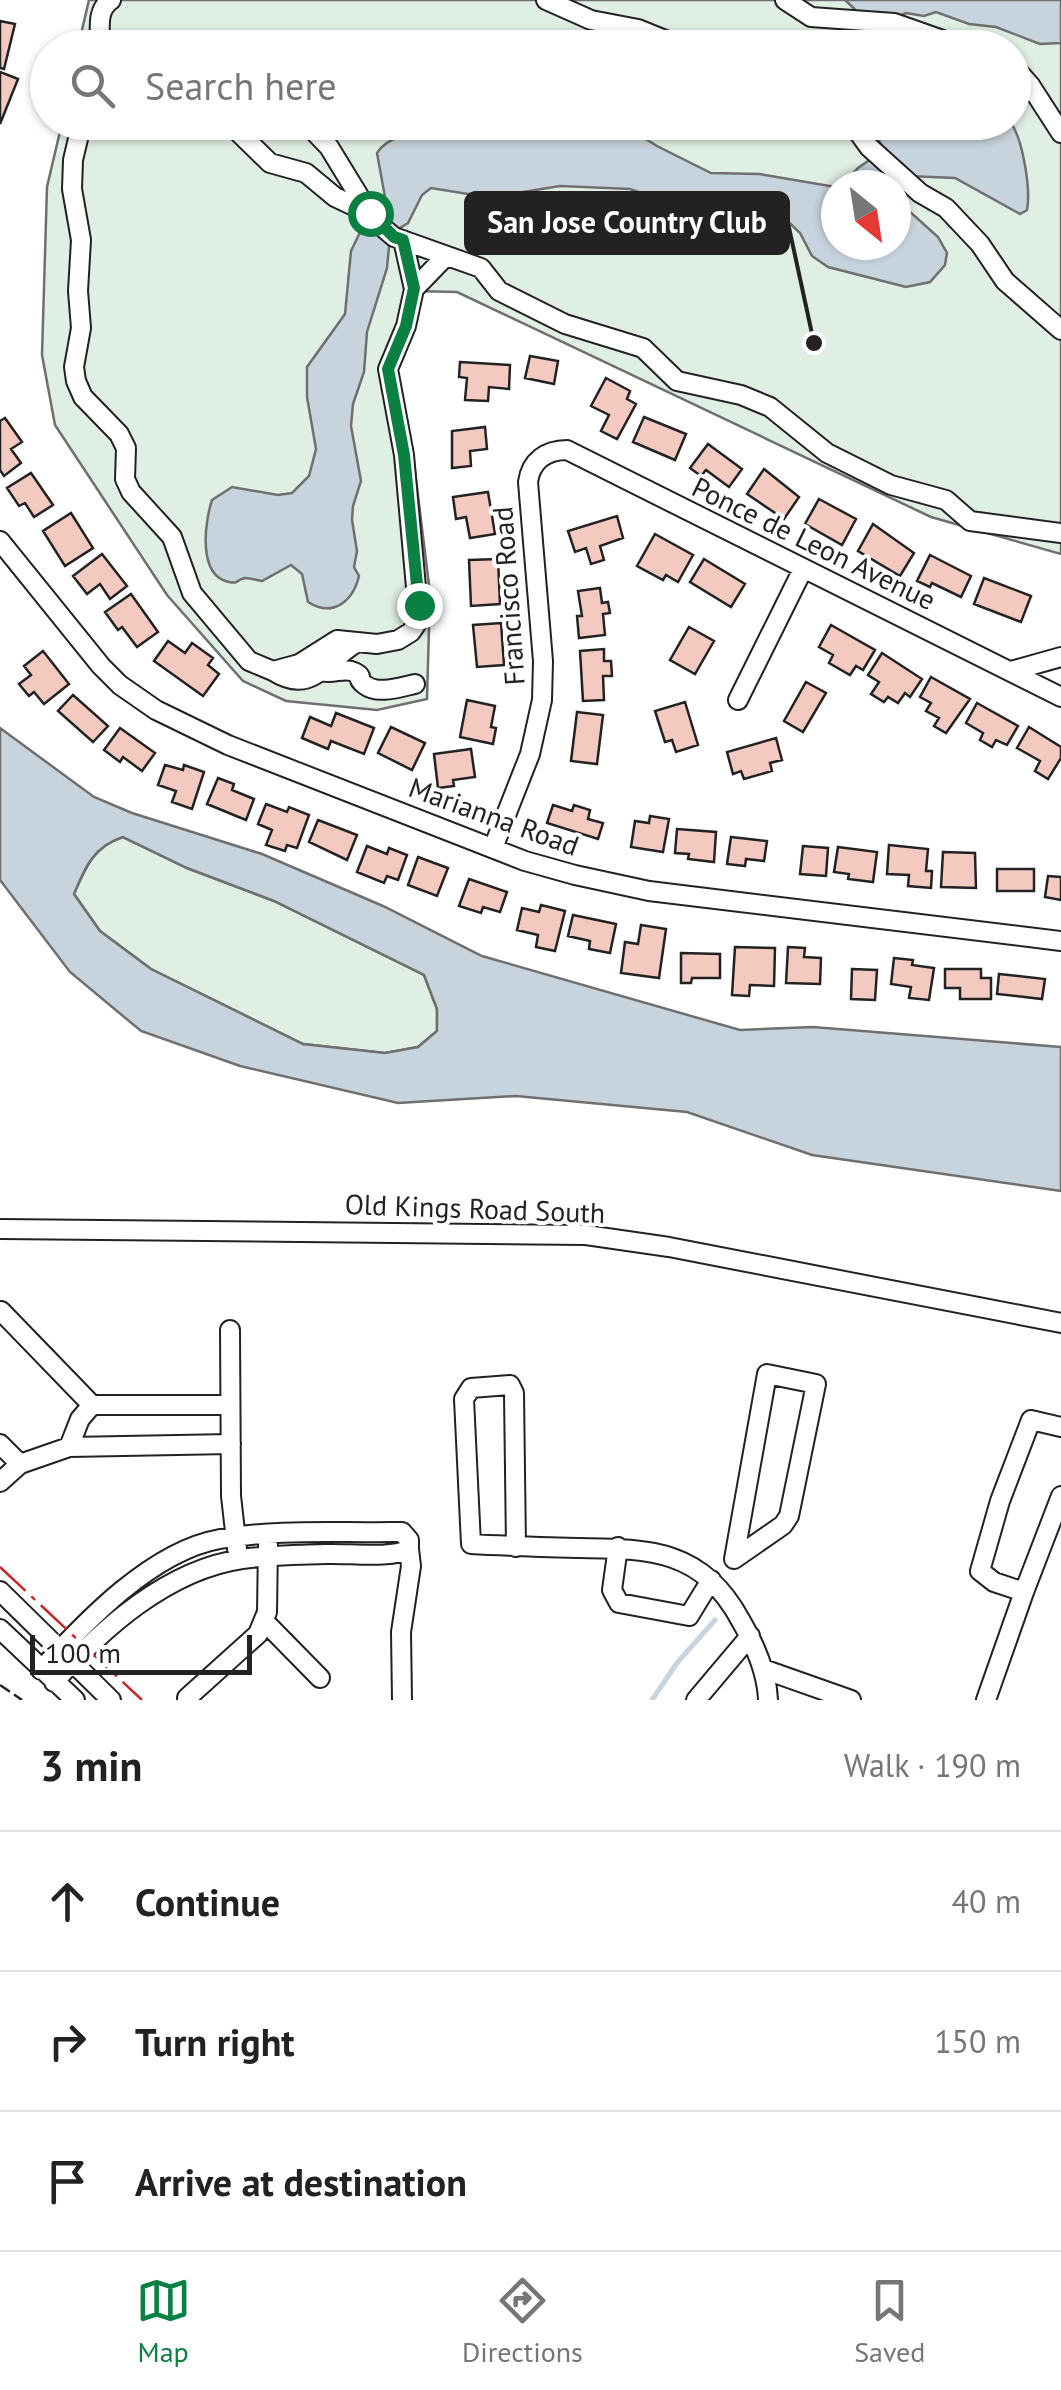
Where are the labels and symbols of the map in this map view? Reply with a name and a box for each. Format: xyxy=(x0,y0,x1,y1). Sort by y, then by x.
north arrow xyxy=(821,170,911,260)
route start xyxy=(348,191,394,237)
callout: San Jose Country Club xyxy=(466,193,788,253)
text: San Jose Country Club xyxy=(487,202,767,241)
street label: Ponce de Leon Avenue xyxy=(686,468,942,618)
street label: Francisco Road xyxy=(483,505,533,687)
route end xyxy=(397,583,443,629)
street label: Marianna Road xyxy=(404,768,584,864)
street label: Old Kings Road South xyxy=(344,1185,606,1231)
scale bar xyxy=(30,1630,252,1674)

